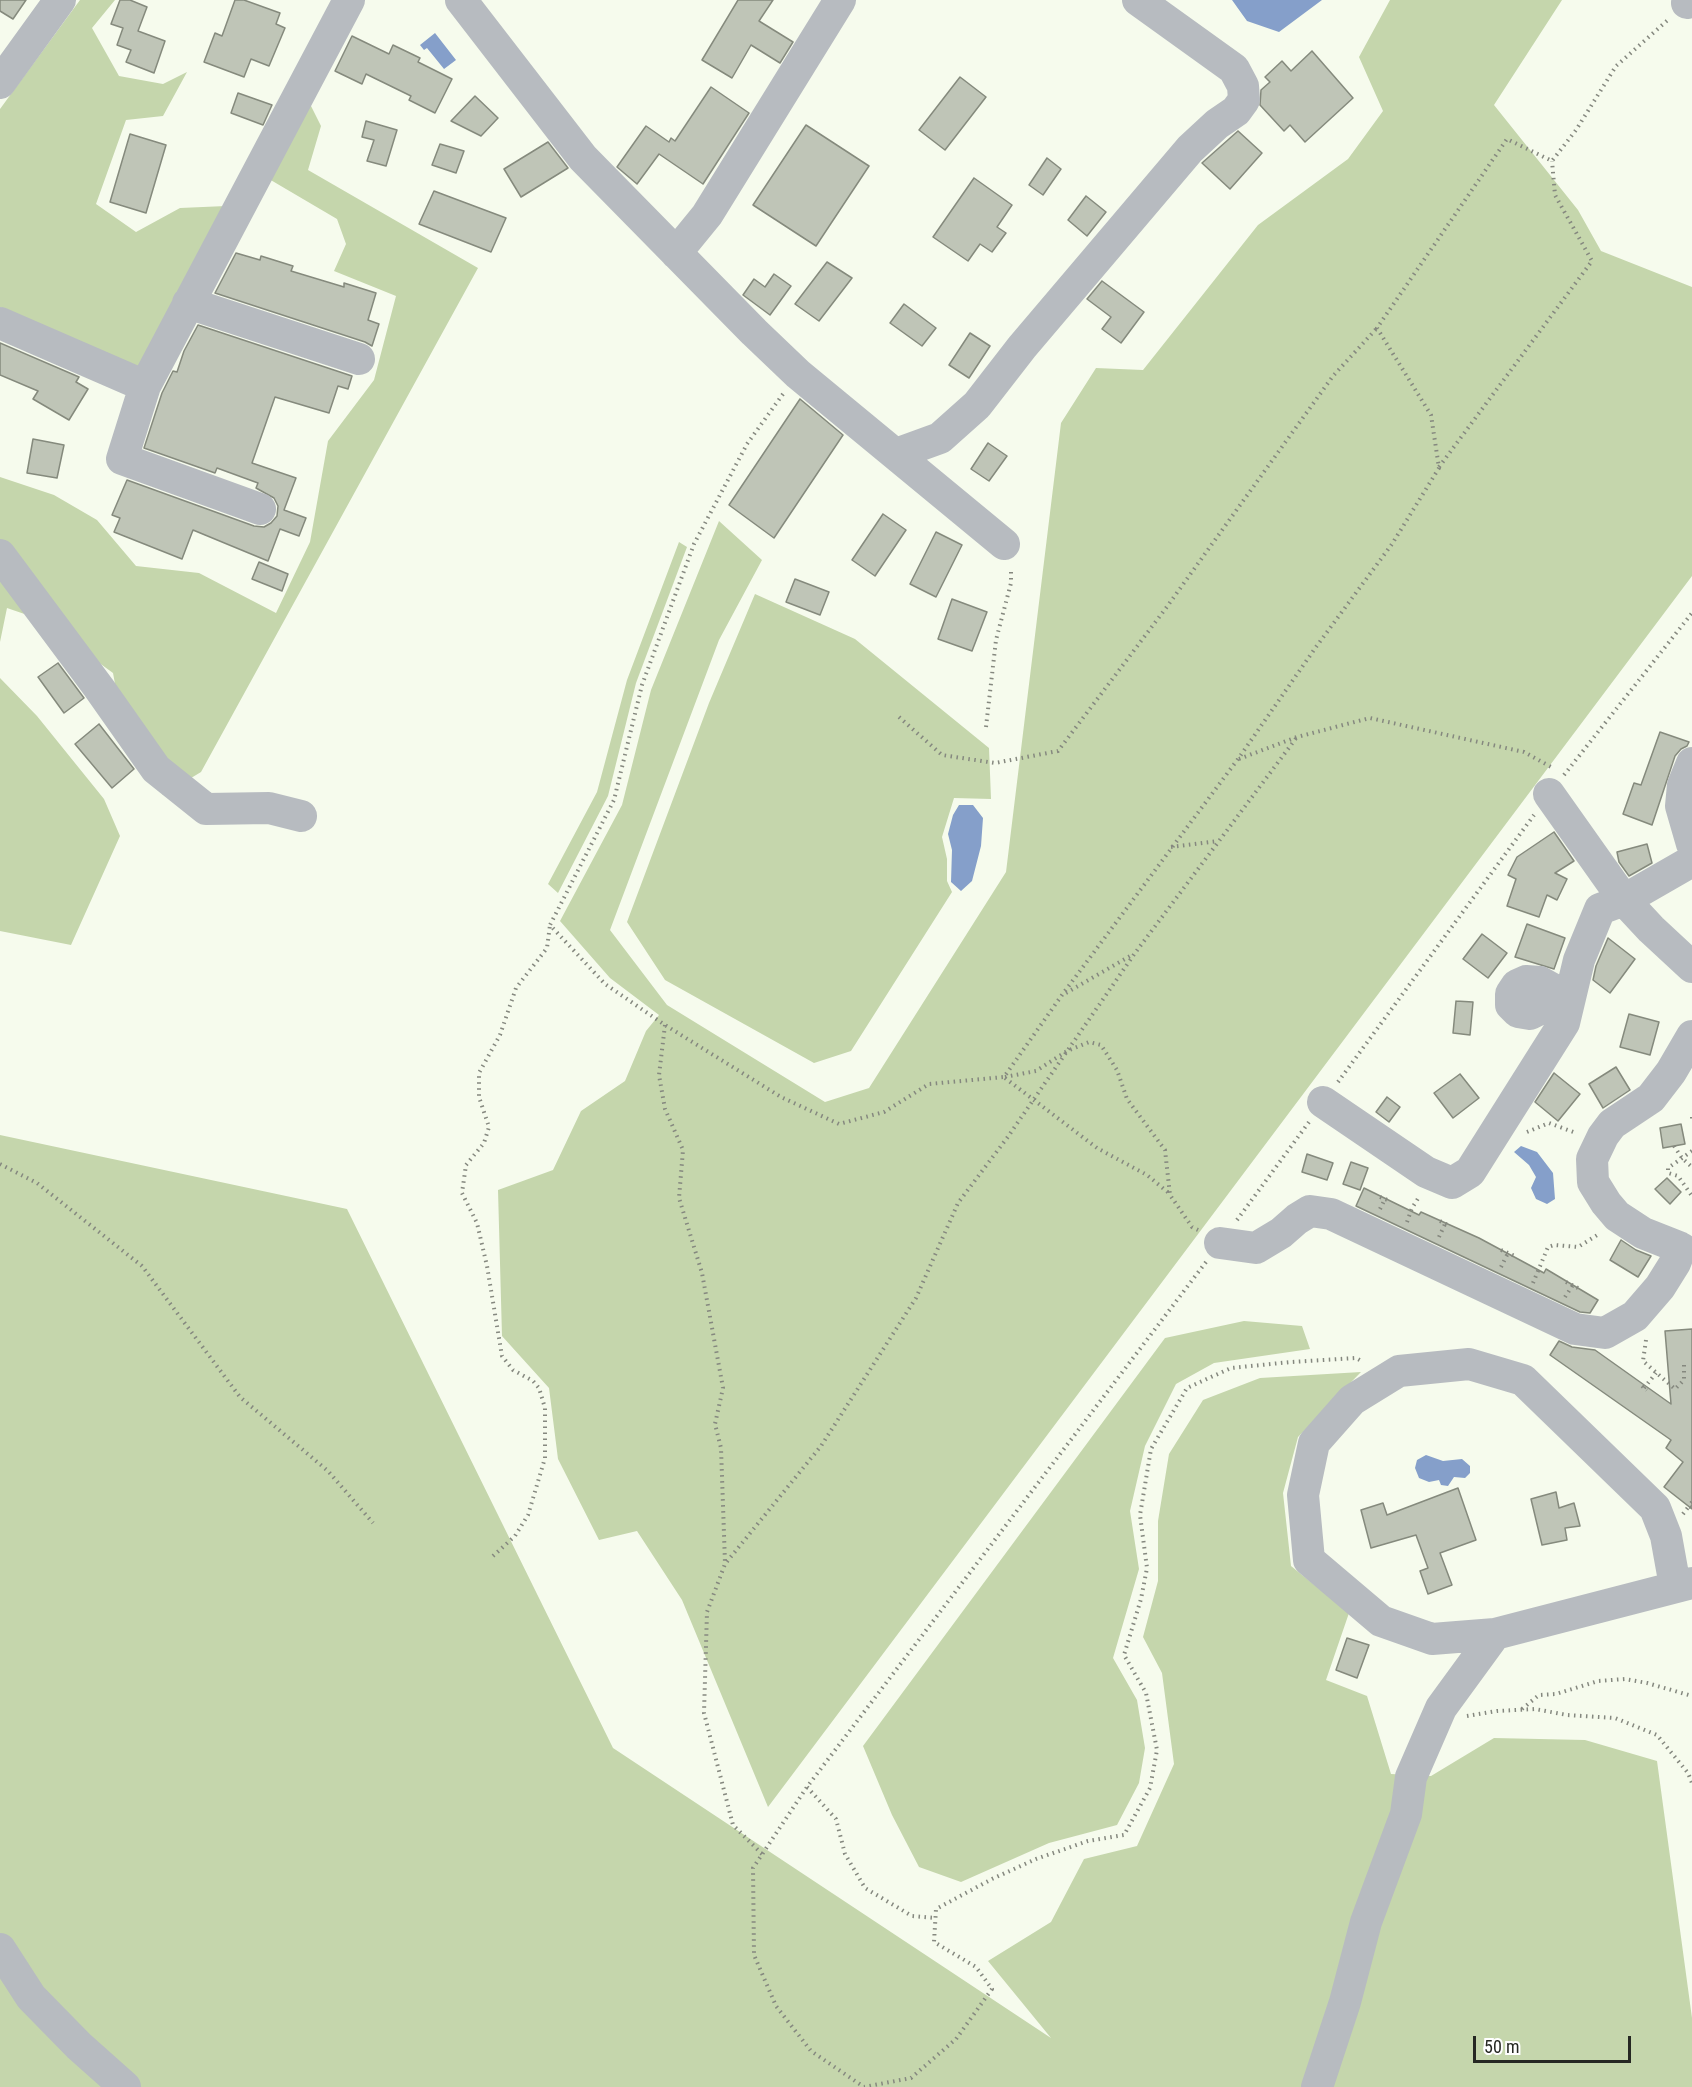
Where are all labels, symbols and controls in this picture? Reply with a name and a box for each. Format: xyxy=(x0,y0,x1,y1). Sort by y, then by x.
scale bar xyxy=(1476,2024,1634,2062)
text: 50 m xyxy=(1484,2036,1519,2057)

